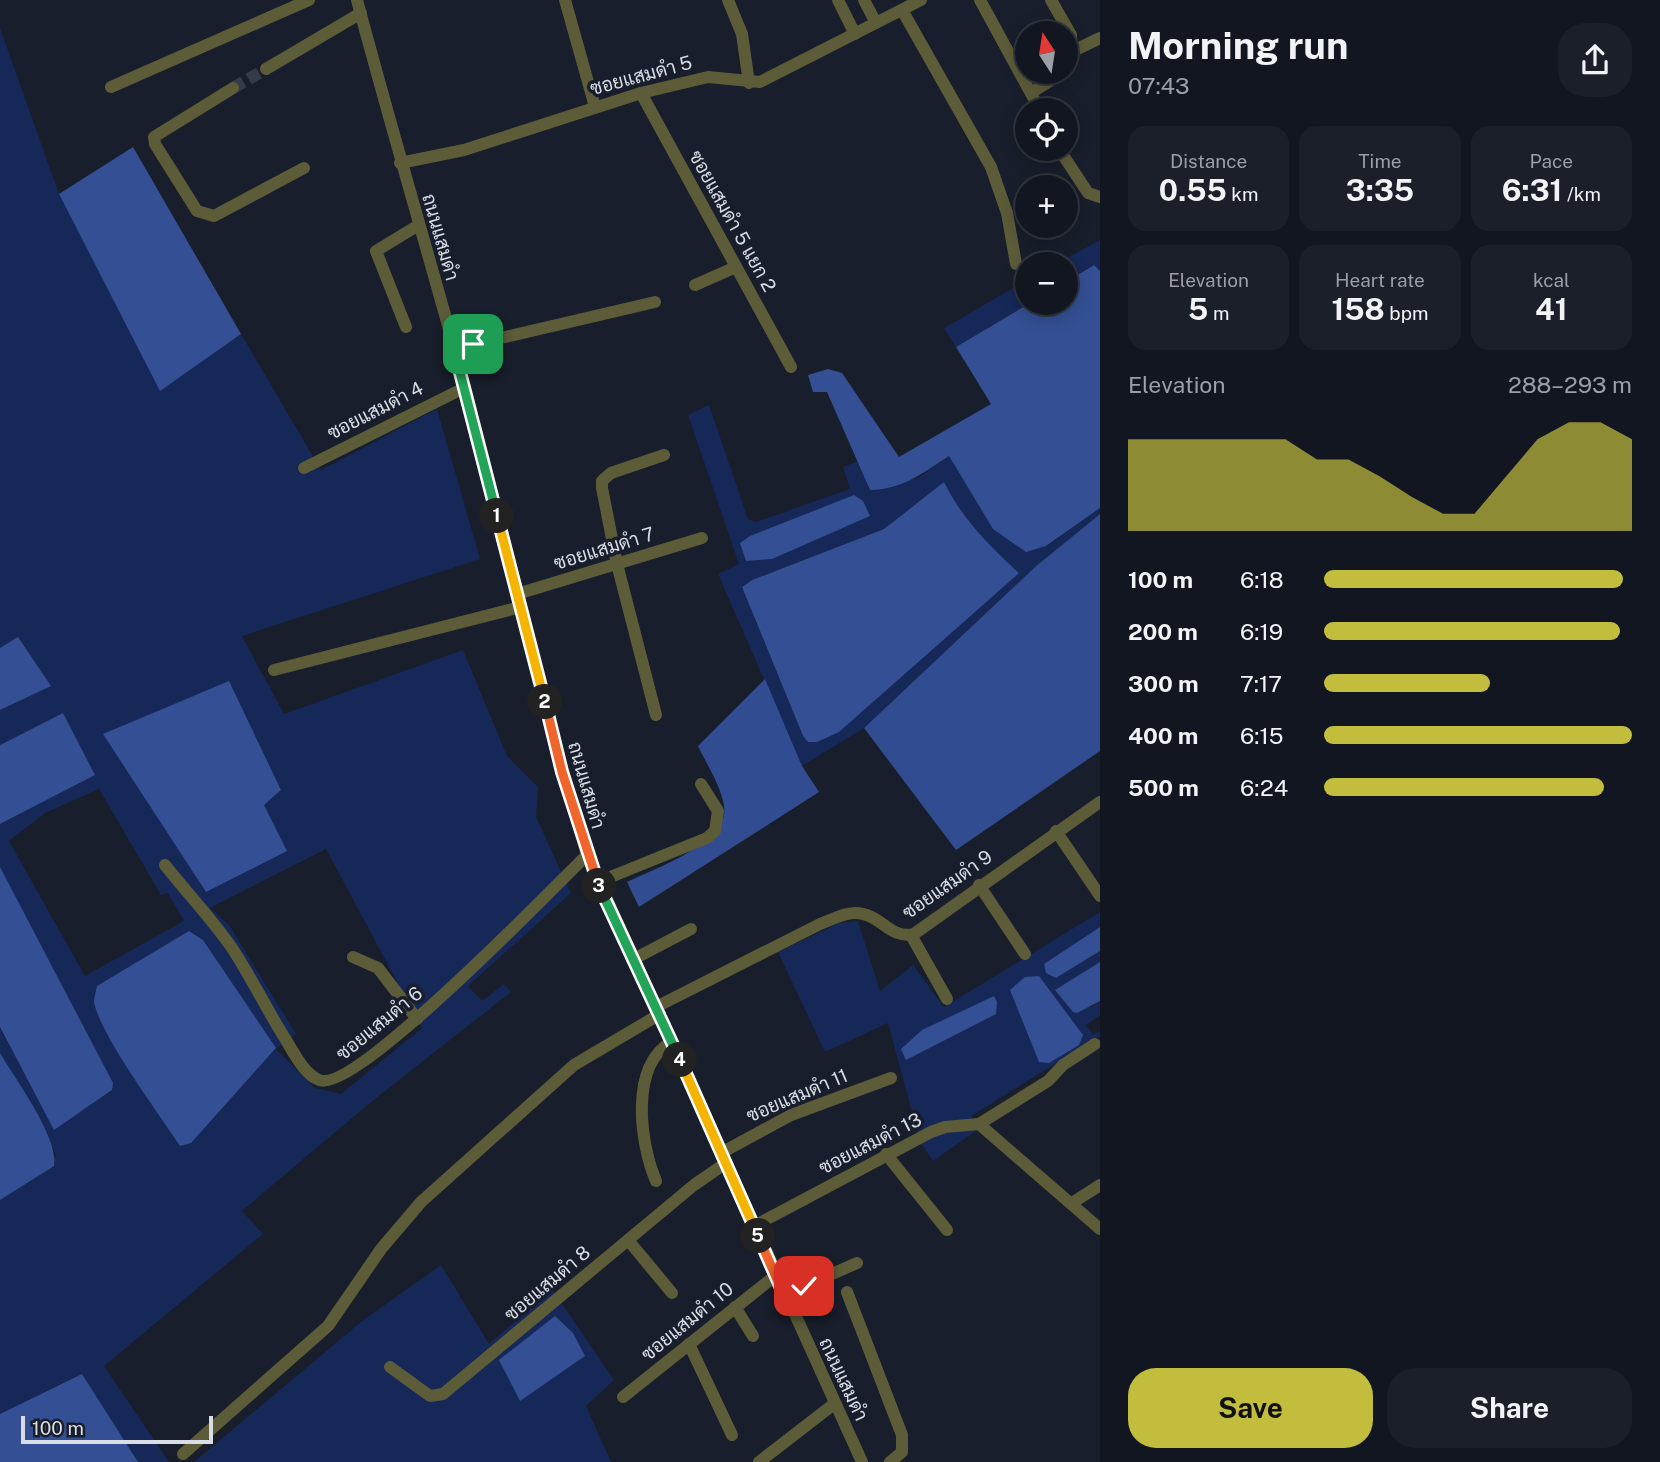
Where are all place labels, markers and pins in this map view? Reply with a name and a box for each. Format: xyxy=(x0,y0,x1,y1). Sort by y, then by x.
pin xyxy=(443,314,503,374)
pin: 1 xyxy=(480,498,514,534)
pin: 2 xyxy=(528,684,562,720)
pin: 3 xyxy=(582,868,616,903)
pin: 4 xyxy=(662,1042,698,1078)
pin: 5 xyxy=(740,1218,776,1254)
pin xyxy=(774,1256,834,1316)

